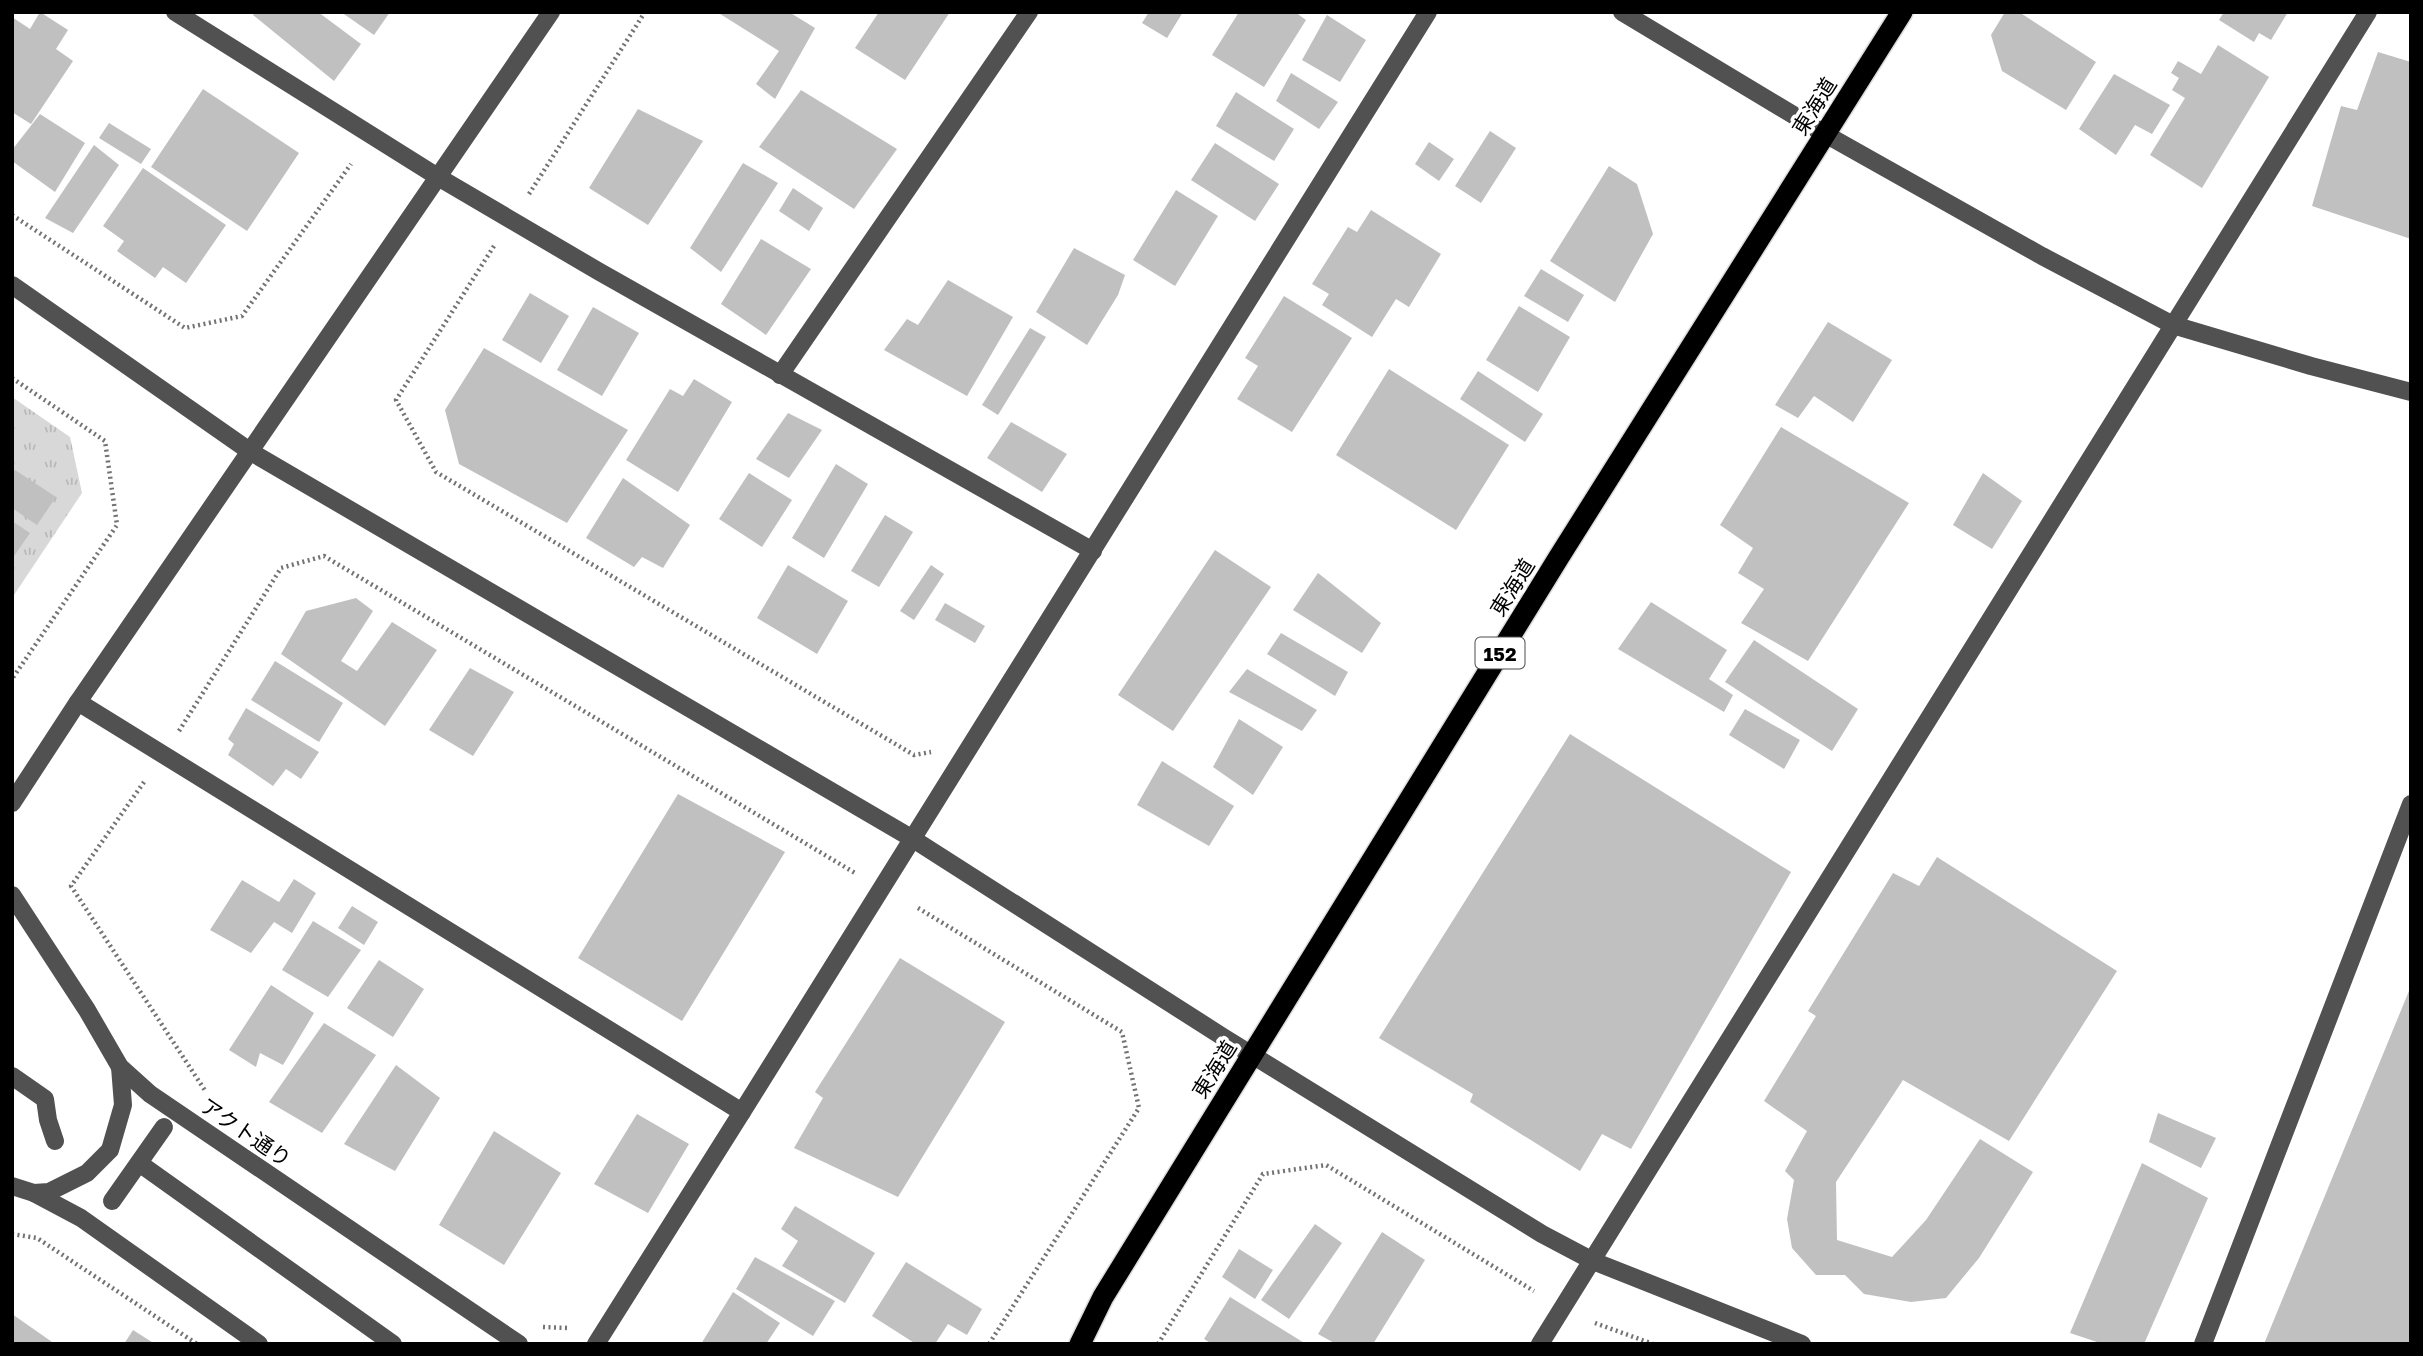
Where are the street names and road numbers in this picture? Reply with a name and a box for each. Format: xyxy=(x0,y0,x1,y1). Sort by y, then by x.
street label: 東海道 xyxy=(1786,72,1842,140)
street label: 東海道 xyxy=(1484,553,1540,621)
road number: 152 xyxy=(1476,638,1524,668)
street label: 東海道 xyxy=(1186,1035,1242,1103)
street label: アクト通り xyxy=(196,1092,296,1172)

